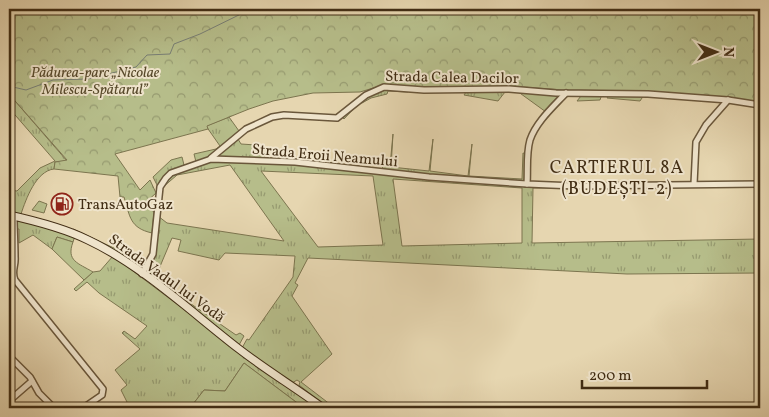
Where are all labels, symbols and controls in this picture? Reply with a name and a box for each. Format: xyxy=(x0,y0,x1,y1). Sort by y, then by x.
north arrow xyxy=(692,28,742,78)
text: N xyxy=(718,47,737,57)
park label: Pădurea-parc „Nicolae Milescu-Spătarul” xyxy=(31,63,160,101)
street label: Strada Calea Dacilor xyxy=(385,67,519,90)
street label: Strada Eroii Neamului xyxy=(251,140,399,173)
district label: CARTIERUL 8A (BUDEȘTI-2) xyxy=(550,156,684,202)
fuel station icon: TransAutoGaz xyxy=(50,192,74,216)
place label: TransAutoGaz xyxy=(78,195,173,216)
street label: Strada Vadul lui Vodă xyxy=(104,230,229,329)
scale bar xyxy=(582,357,706,389)
text: 200 m xyxy=(589,366,632,387)

